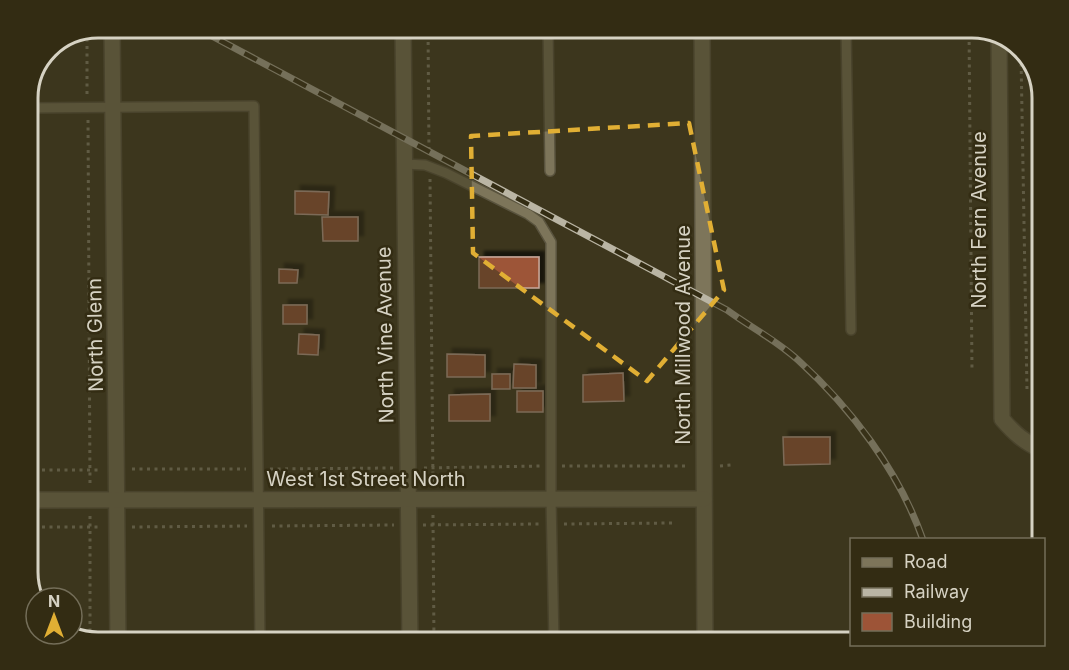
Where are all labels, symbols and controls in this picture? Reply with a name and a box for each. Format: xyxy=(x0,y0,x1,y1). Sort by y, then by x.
street label: North Fern Avenue xyxy=(967,131,991,309)
street label: North Millwood Avenue xyxy=(671,225,695,445)
street label: North Vine Avenue xyxy=(371,246,399,424)
street label: North Glenn xyxy=(82,278,108,392)
street label: West 1st Street North xyxy=(266,467,466,491)
legend xyxy=(850,538,1045,646)
text: Road xyxy=(904,551,947,572)
text: Railway xyxy=(904,581,969,602)
north arrow xyxy=(24,586,84,646)
text: N xyxy=(48,591,60,611)
text: Building xyxy=(904,611,972,632)

